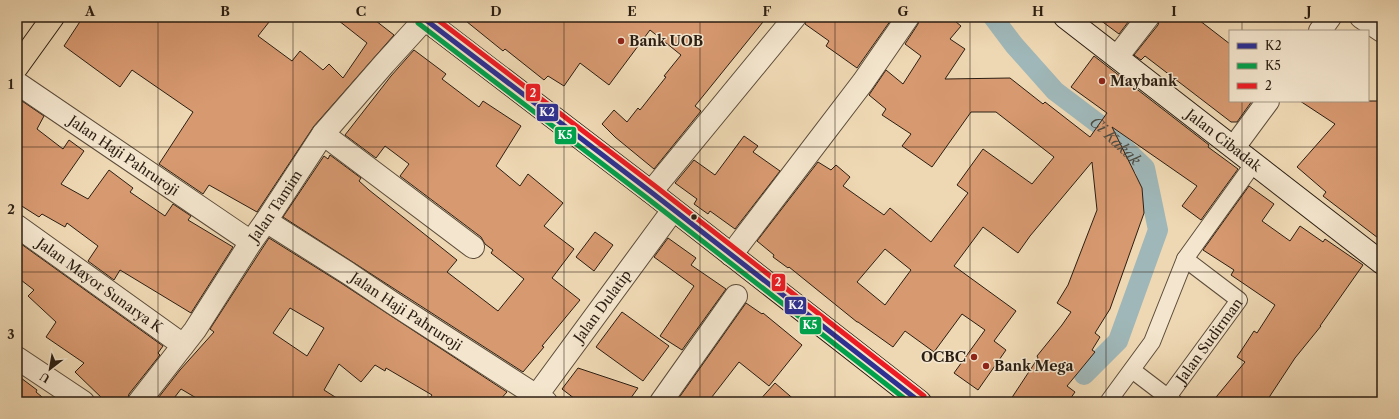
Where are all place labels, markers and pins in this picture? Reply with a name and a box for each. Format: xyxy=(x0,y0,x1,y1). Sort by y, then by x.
place label: Bank UOB xyxy=(629,32,703,50)
marker: Bank UOB xyxy=(616,36,626,46)
place label: Maybank xyxy=(1110,72,1178,90)
marker: Maybank xyxy=(1097,76,1107,86)
unlabelled marker xyxy=(689,212,699,222)
place label: OCBC xyxy=(921,348,966,366)
marker: OCBC xyxy=(969,352,979,362)
place label: Bank Mega xyxy=(994,357,1075,375)
marker: Bank Mega xyxy=(981,361,991,371)

